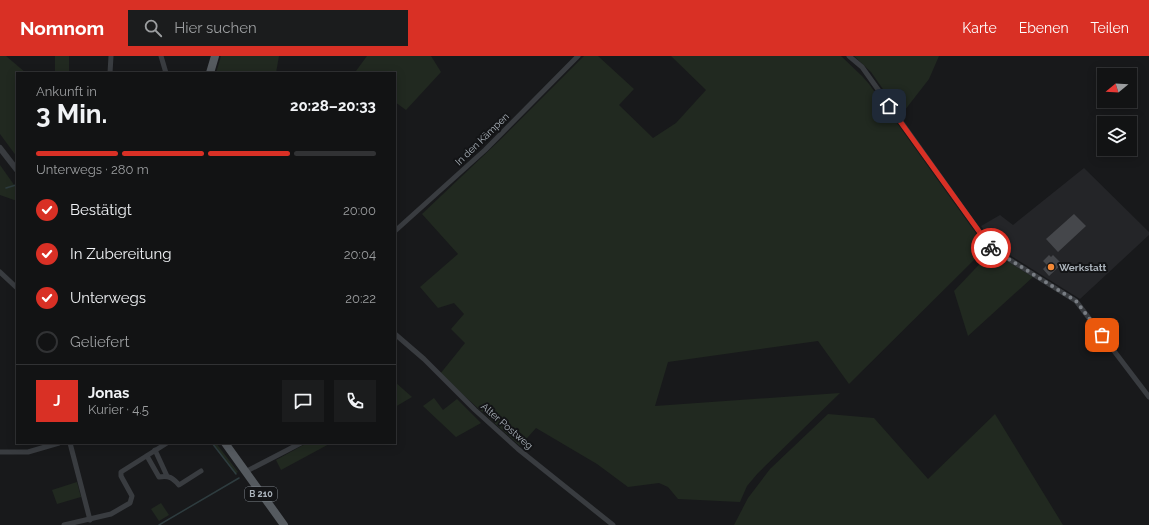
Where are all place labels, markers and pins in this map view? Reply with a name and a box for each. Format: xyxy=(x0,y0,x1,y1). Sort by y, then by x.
pin xyxy=(872,89,906,123)
marker: Werkstatt xyxy=(1046,262,1056,272)
place label: Werkstatt xyxy=(1059,262,1107,273)
pin xyxy=(1085,318,1119,352)

